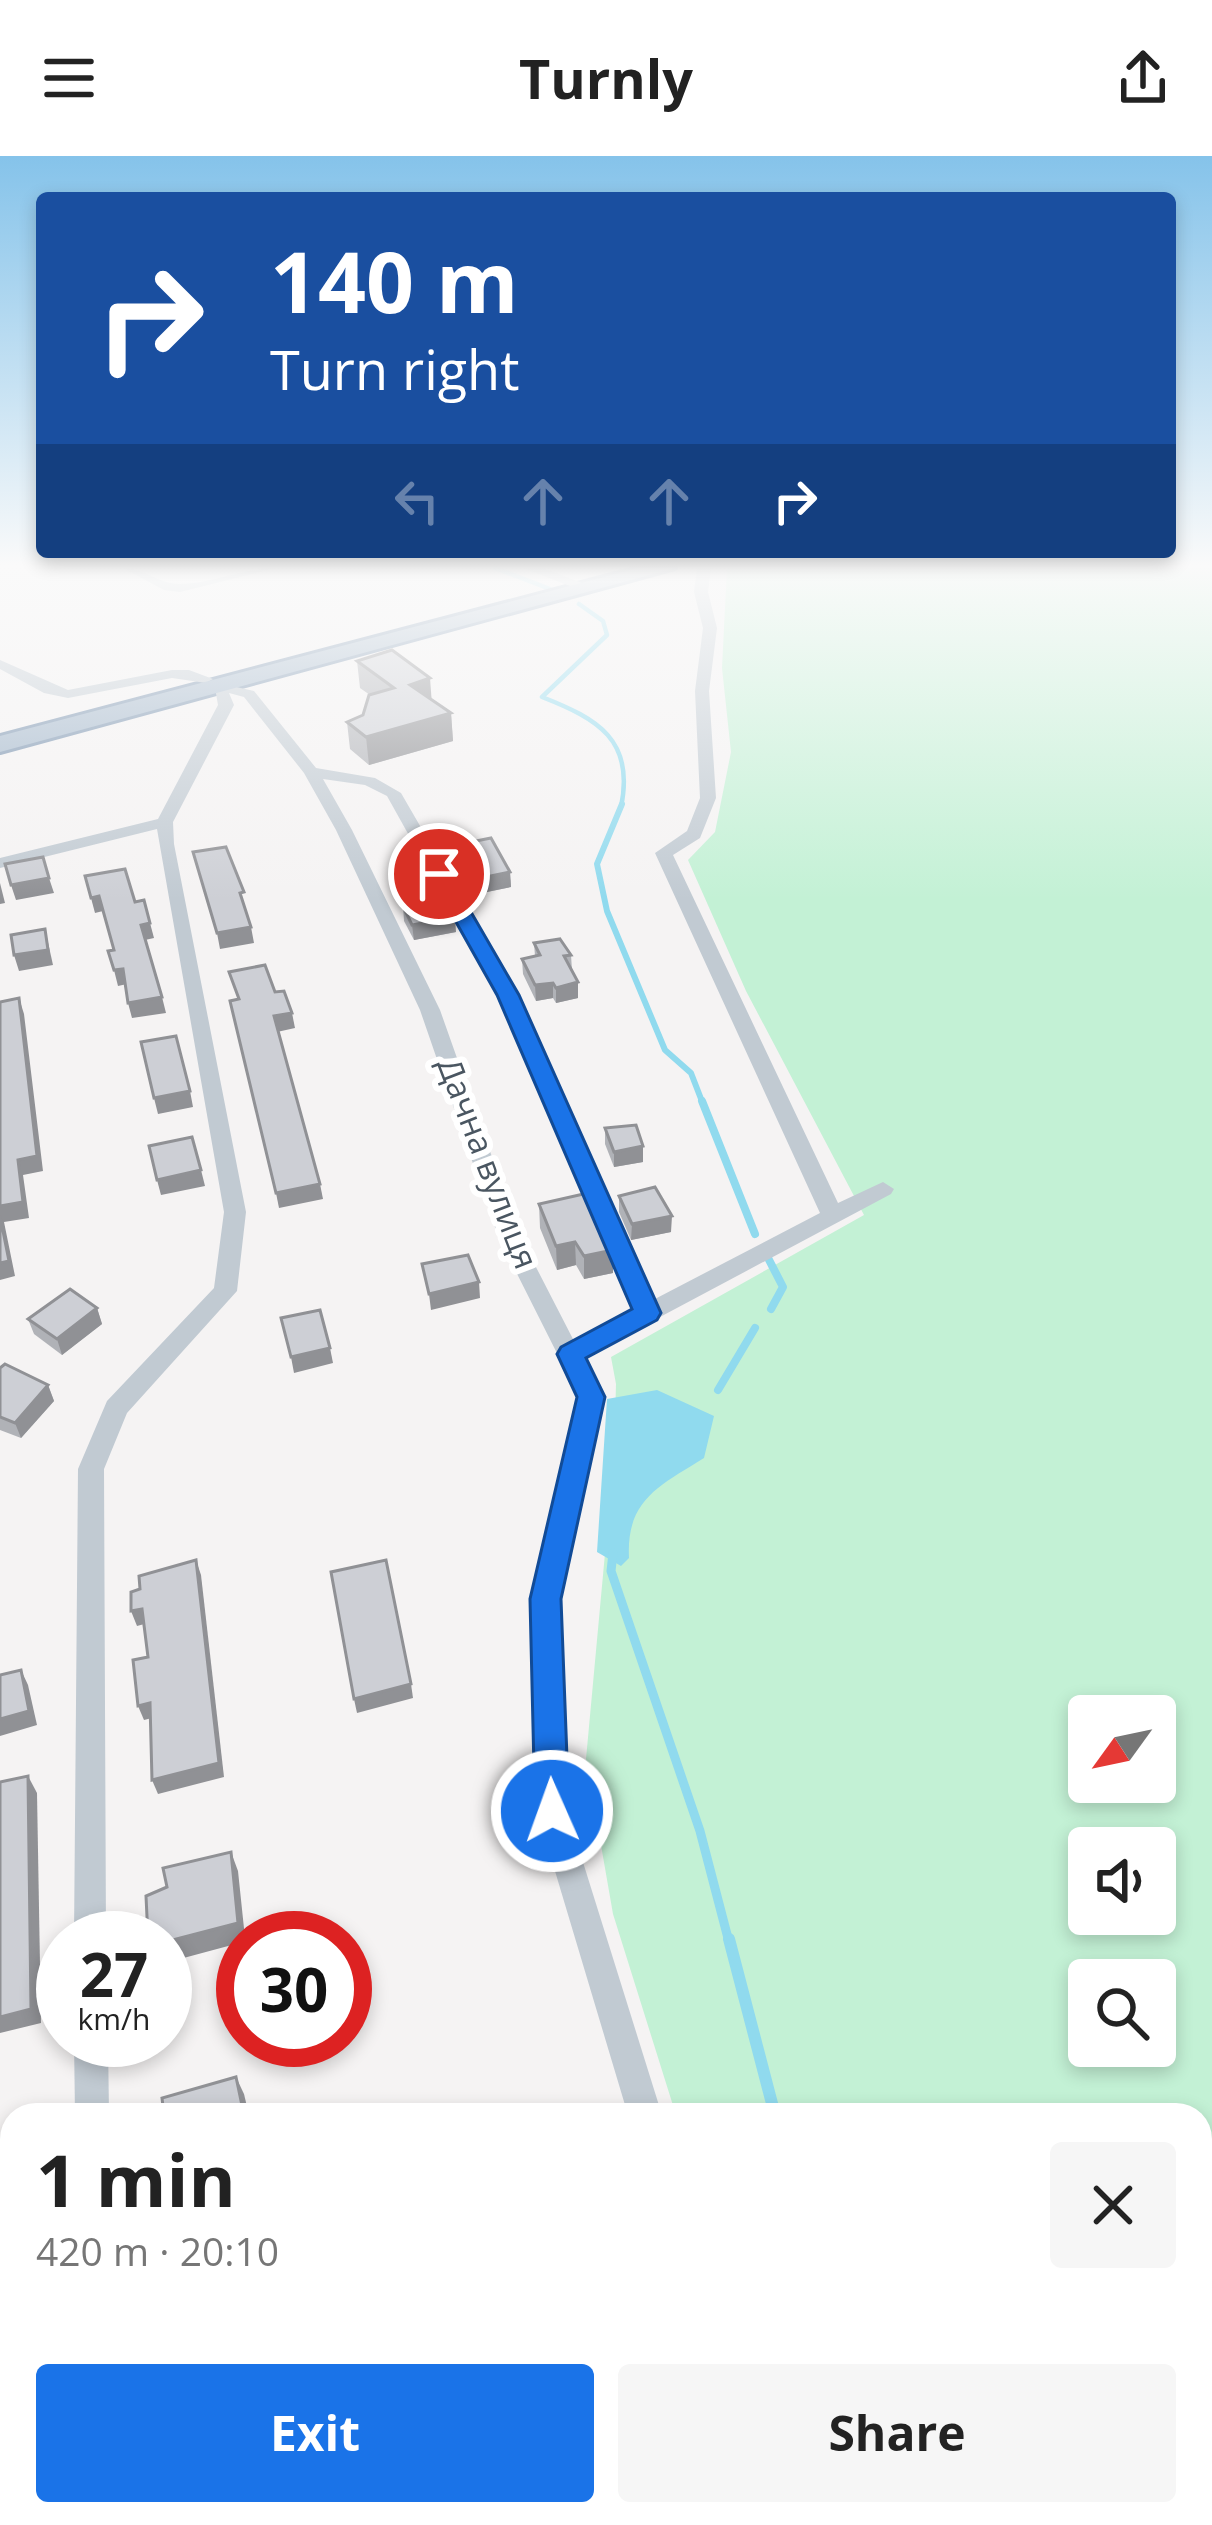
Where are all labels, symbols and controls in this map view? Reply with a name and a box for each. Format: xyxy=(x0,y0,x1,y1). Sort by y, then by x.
text: Turnly xyxy=(519,41,693,115)
icon: menu xyxy=(36,45,102,111)
icon: share xyxy=(1110,45,1176,111)
text: 140 m xyxy=(270,223,518,338)
icon: right xyxy=(72,240,228,396)
text: Turn right xyxy=(270,332,519,406)
icon: left xyxy=(384,468,450,534)
icon: ahead xyxy=(510,468,576,534)
icon: ahead xyxy=(636,468,702,534)
icon: right xyxy=(762,468,828,534)
pin xyxy=(388,823,490,925)
icon: arrive xyxy=(406,841,472,907)
street label: Дачна вулиця xyxy=(428,1051,549,1275)
north arrow xyxy=(1068,1695,1176,1803)
map controls xyxy=(1068,1695,1176,2067)
position arrow xyxy=(489,1748,615,1874)
button: sound xyxy=(1068,1827,1176,1935)
speed limit sign: 30 xyxy=(216,1911,372,2067)
text: 27 xyxy=(80,1933,148,2015)
button: search xyxy=(1068,1959,1176,2067)
text: km/h xyxy=(78,1998,150,2039)
text: 1 min xyxy=(36,2130,236,2228)
button: close xyxy=(1050,2142,1176,2268)
text: 420 m · 20:10 xyxy=(36,2224,279,2277)
button: Exit xyxy=(36,2364,594,2502)
button: Share xyxy=(618,2364,1176,2502)

